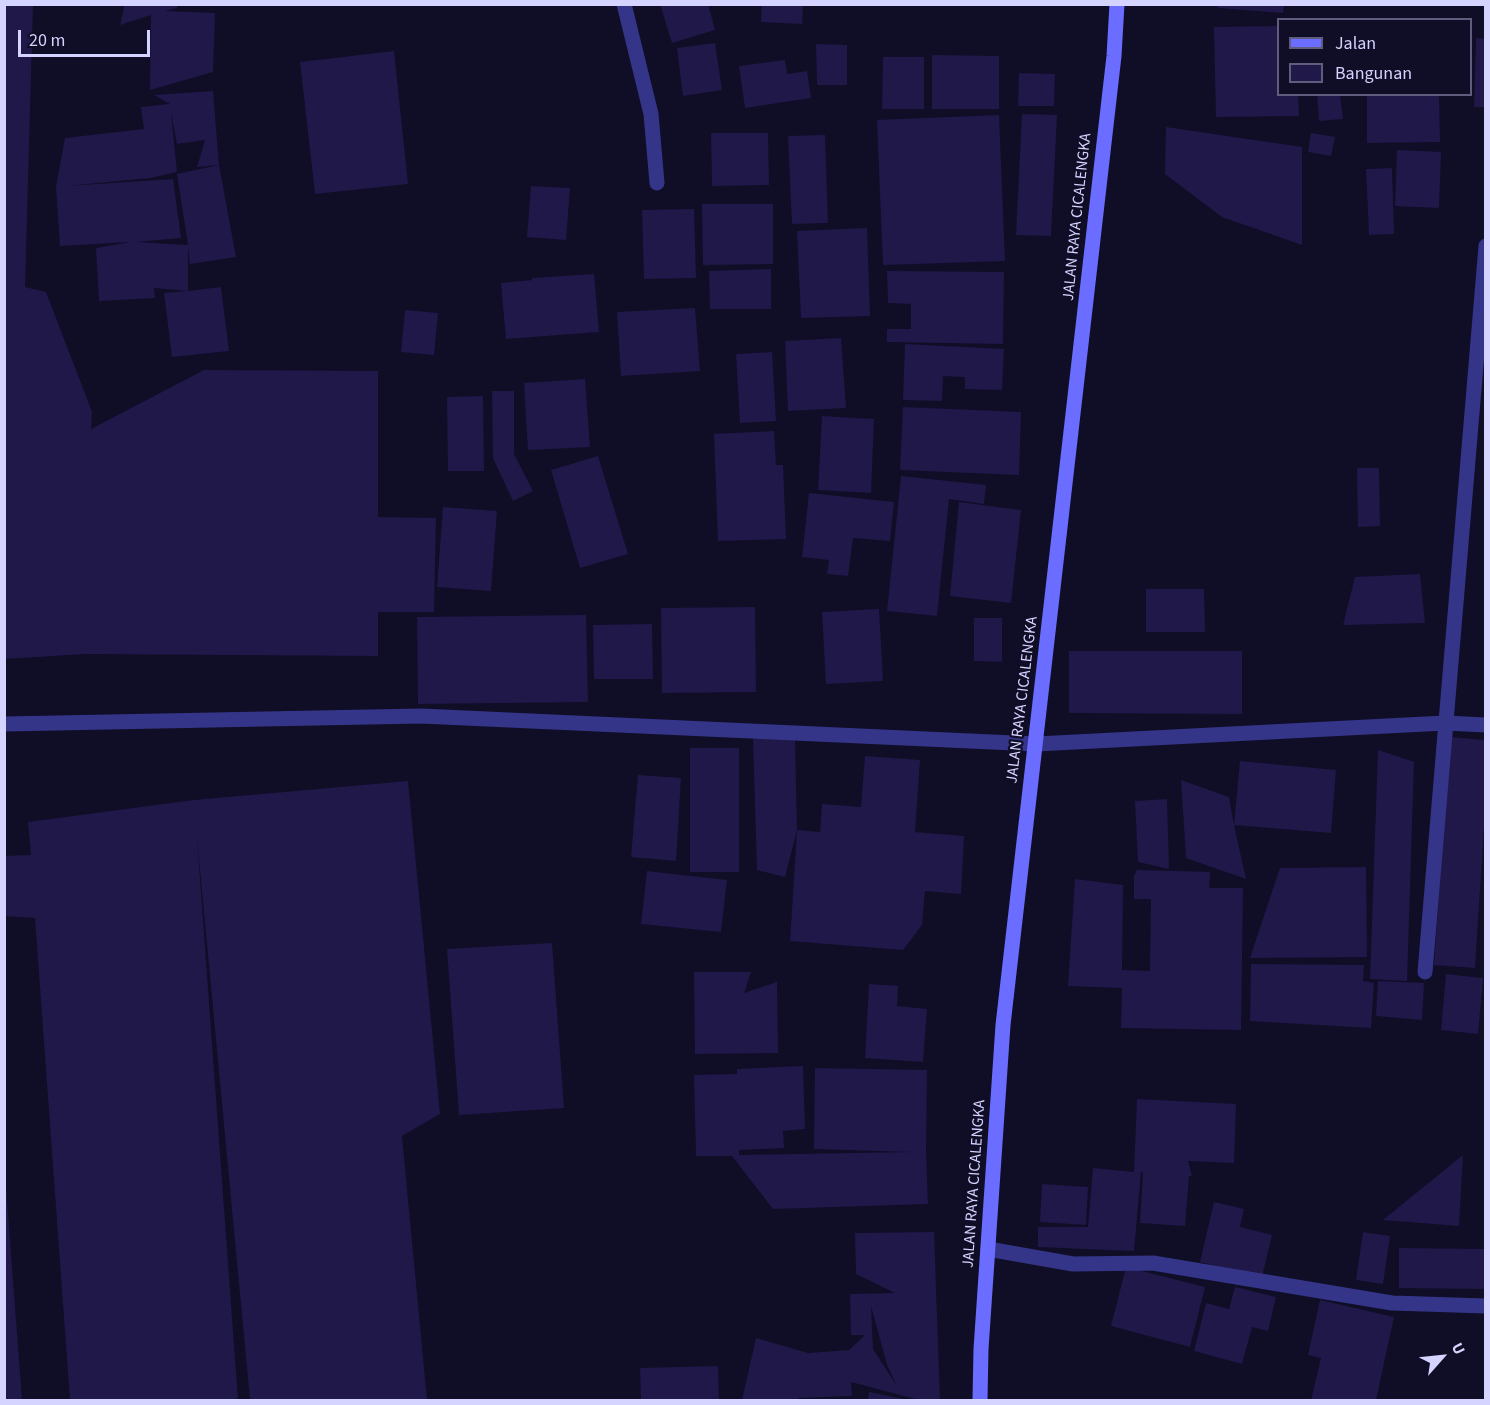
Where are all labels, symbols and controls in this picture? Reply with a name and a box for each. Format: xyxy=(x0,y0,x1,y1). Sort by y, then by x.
scale bar xyxy=(21,18,153,56)
legend xyxy=(1277,18,1472,96)
text: 20 m xyxy=(29,28,65,53)
text: Jalan xyxy=(1335,31,1376,56)
text: Bangunan xyxy=(1335,61,1412,86)
street label: JALAN RAYA CICALENGKA xyxy=(1060,132,1096,302)
street label: JALAN RAYA CICALENGKA xyxy=(1003,615,1043,785)
street label: JALAN RAYA CICALENGKA xyxy=(960,1099,990,1269)
north arrow xyxy=(1412,1327,1472,1387)
text: U xyxy=(1446,1339,1470,1359)

